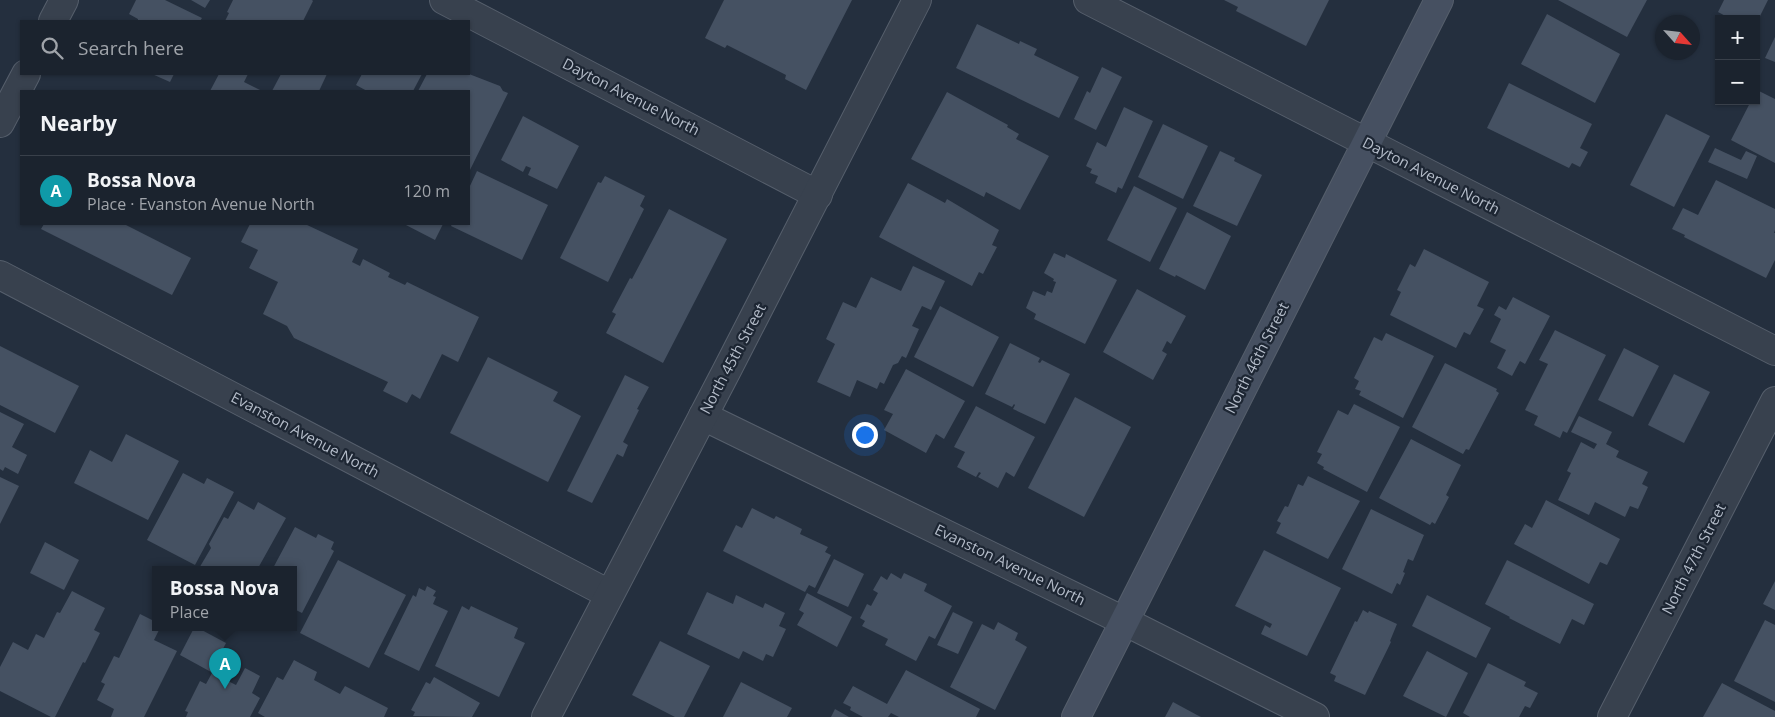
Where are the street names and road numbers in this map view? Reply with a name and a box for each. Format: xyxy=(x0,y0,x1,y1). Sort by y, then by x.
street label: Dayton Avenue North xyxy=(560,53,703,139)
street label: Dayton Avenue North xyxy=(1360,132,1503,218)
street label: North 46th Street xyxy=(1219,298,1293,417)
street label: North 45th Street xyxy=(695,300,770,417)
street label: Evanston Avenue North xyxy=(228,387,383,482)
street label: North 47th Street xyxy=(1656,499,1730,618)
street label: Evanston Avenue North xyxy=(932,519,1089,609)

